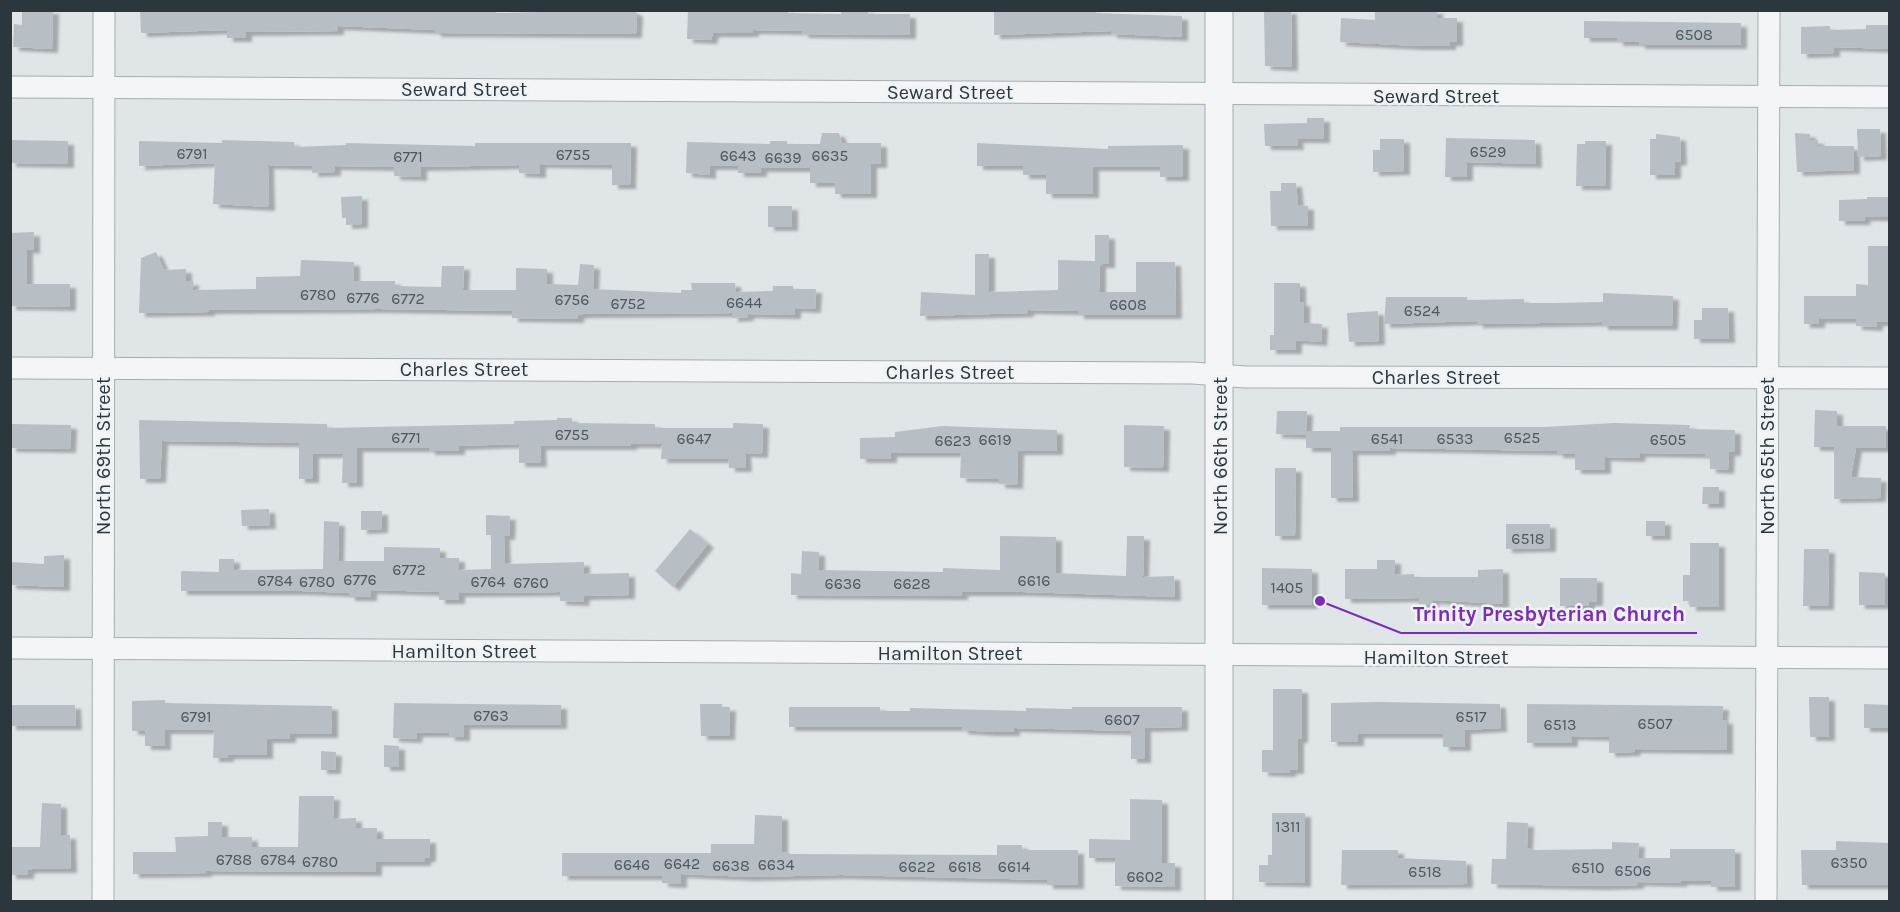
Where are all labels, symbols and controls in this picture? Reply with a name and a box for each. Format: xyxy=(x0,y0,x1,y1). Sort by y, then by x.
house number: 6508 xyxy=(1675,25,1713,44)
street label: Seward Street xyxy=(401,78,528,101)
street label: Seward Street xyxy=(887,81,1014,104)
street label: Seward Street xyxy=(1373,85,1500,108)
house number: 6529 xyxy=(1470,142,1506,161)
house number: 6791 xyxy=(176,144,208,163)
house number: 6755 xyxy=(556,145,590,164)
house number: 6643 xyxy=(720,146,756,165)
house number: 6635 xyxy=(812,146,848,165)
house number: 6771 xyxy=(393,147,423,166)
house number: 6639 xyxy=(764,148,802,167)
house number: 6780 xyxy=(300,285,336,304)
house number: 6776 xyxy=(346,288,380,307)
house number: 6772 xyxy=(391,289,425,308)
house number: 6756 xyxy=(555,290,589,309)
house number: 6644 xyxy=(726,293,762,312)
house number: 6752 xyxy=(611,294,645,313)
house number: 6608 xyxy=(1109,295,1147,314)
house number: 6524 xyxy=(1404,301,1440,320)
street label: Charles Street xyxy=(400,358,529,381)
street label: Charles Street xyxy=(886,361,1015,384)
street label: Charles Street xyxy=(1372,366,1501,389)
street label: North 69th Street xyxy=(92,376,115,535)
street label: North 66th Street xyxy=(1209,376,1232,535)
street label: North 65th Street xyxy=(1756,376,1779,535)
house number: 6755 xyxy=(555,425,589,444)
house number: 6771 xyxy=(391,428,421,447)
house number: 6525 xyxy=(1504,428,1540,447)
house number: 6647 xyxy=(677,429,712,448)
house number: 6541 xyxy=(1371,429,1403,448)
house number: 6533 xyxy=(1436,429,1474,448)
house number: 6619 xyxy=(979,430,1011,449)
house number: 6505 xyxy=(1650,430,1686,449)
house number: 6623 xyxy=(934,431,972,450)
house number: 6518 xyxy=(1511,529,1545,548)
house number: 6772 xyxy=(392,560,426,579)
house number: 6776 xyxy=(343,570,377,589)
house number: 6784 xyxy=(257,571,293,590)
house number: 6616 xyxy=(1018,571,1050,590)
house number: 6780 xyxy=(299,572,335,591)
house number: 6764 xyxy=(471,572,505,591)
house number: 6760 xyxy=(513,573,549,592)
house number: 6636 xyxy=(825,574,861,593)
house number: 6628 xyxy=(893,574,931,593)
house number: 1405 xyxy=(1271,578,1303,597)
callout: Trinity Presbyterian Church xyxy=(1401,594,1697,633)
text: Trinity Presbyterian Church xyxy=(1413,602,1685,626)
street label: Hamilton Street xyxy=(392,640,537,663)
street label: Hamilton Street xyxy=(878,642,1023,665)
street label: Hamilton Street xyxy=(1364,646,1509,669)
house number: 6763 xyxy=(473,706,509,725)
house number: 6791 xyxy=(180,707,212,726)
house number: 6517 xyxy=(1456,707,1487,726)
house number: 6607 xyxy=(1104,710,1140,729)
house number: 6507 xyxy=(1637,714,1673,733)
house number: 6513 xyxy=(1544,715,1576,734)
house number: 1311 xyxy=(1275,817,1301,836)
house number: 6788 xyxy=(216,850,252,869)
house number: 6784 xyxy=(260,850,296,869)
house number: 6780 xyxy=(302,852,338,871)
house number: 6350 xyxy=(1830,853,1868,872)
house number: 6642 xyxy=(664,854,700,873)
house number: 6646 xyxy=(614,855,650,874)
house number: 6634 xyxy=(758,855,794,874)
house number: 6638 xyxy=(712,856,750,875)
house number: 6622 xyxy=(899,857,935,876)
house number: 6618 xyxy=(948,857,982,876)
house number: 6614 xyxy=(998,857,1030,876)
house number: 6510 xyxy=(1572,858,1604,877)
house number: 6506 xyxy=(1615,861,1651,880)
house number: 6518 xyxy=(1408,862,1442,881)
house number: 6602 xyxy=(1126,867,1164,886)

